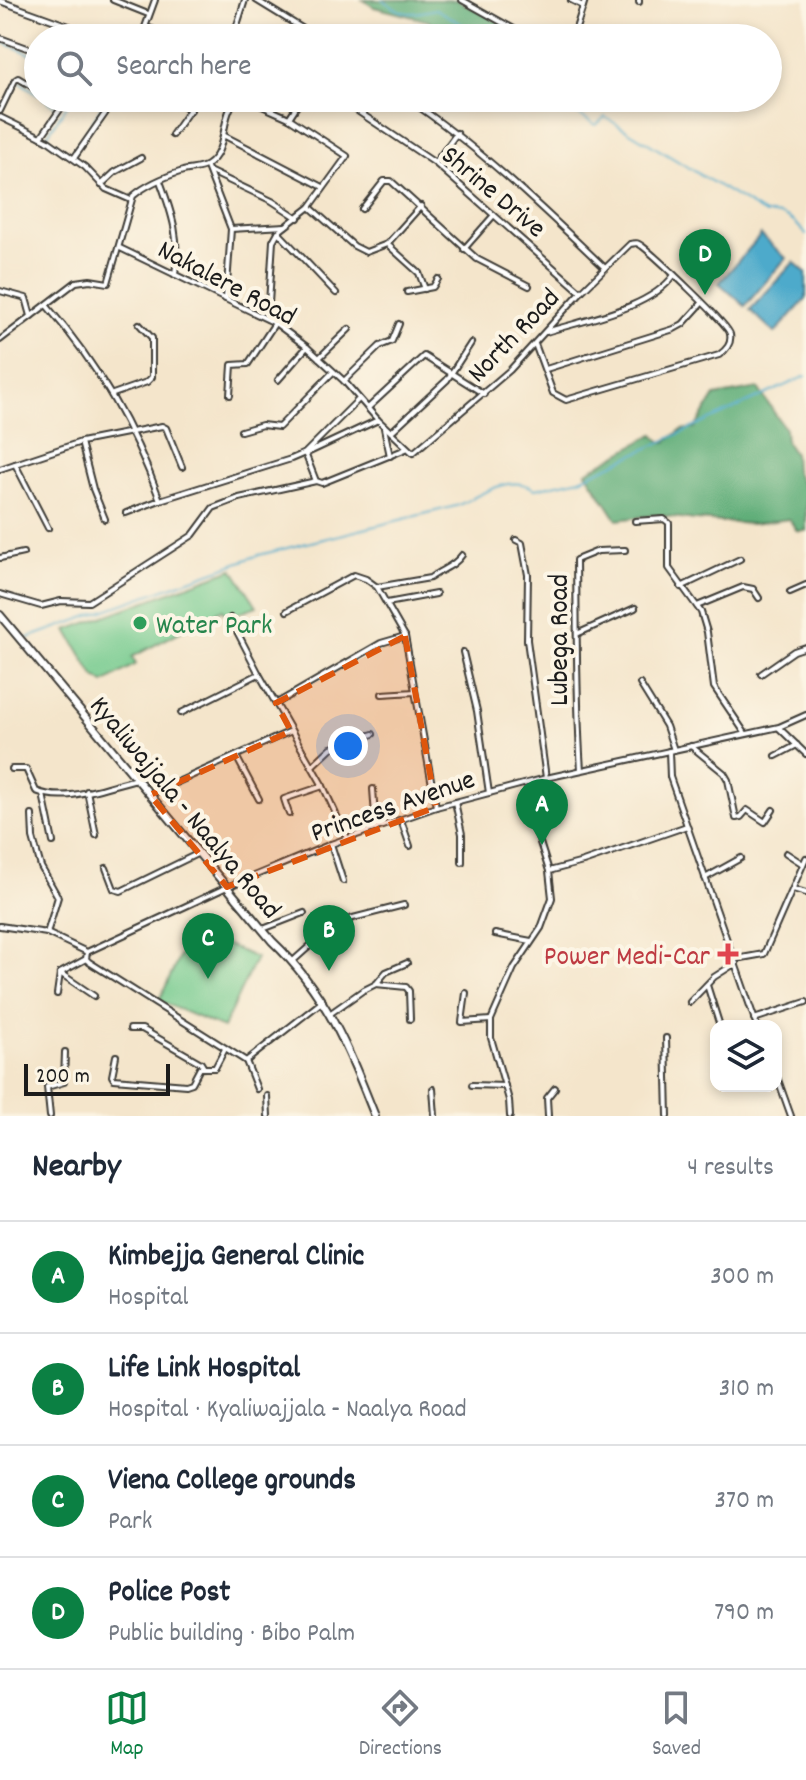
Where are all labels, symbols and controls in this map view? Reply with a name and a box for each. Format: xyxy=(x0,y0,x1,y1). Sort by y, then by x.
search box xyxy=(24,24,782,112)
icon: search xyxy=(52,46,96,90)
text: Search here xyxy=(116,47,252,90)
street label: Shrine Drive xyxy=(431,138,553,250)
pin: D xyxy=(679,229,731,295)
street label: Nakalere Road xyxy=(149,232,302,339)
street label: North Road xyxy=(460,281,571,394)
street label: Lubega Road xyxy=(542,574,582,706)
place label: Water Park xyxy=(156,608,272,648)
marker: Water Park xyxy=(131,614,149,632)
street label: Kyaliwajjala - Naalya Road xyxy=(78,689,289,929)
your location xyxy=(328,726,368,766)
street label: Princess Avenue xyxy=(306,762,481,856)
pin: A xyxy=(516,779,568,845)
pin: B xyxy=(303,905,355,971)
pin: C xyxy=(182,913,234,979)
place label: Power Medi-Car xyxy=(544,939,711,979)
marker: Power Medi-Car xyxy=(717,943,739,965)
map controls xyxy=(710,1020,782,1092)
button: layers xyxy=(710,1020,782,1092)
scale bar xyxy=(24,1060,170,1096)
text: 200 m xyxy=(36,1062,90,1093)
text: Nearby xyxy=(32,1144,121,1193)
text: 4 results xyxy=(687,1150,774,1187)
text: Kimbejja General Clinic xyxy=(108,1237,364,1280)
text: A xyxy=(51,1259,65,1296)
text: 300 m xyxy=(710,1259,774,1296)
text: Hospital xyxy=(108,1280,189,1317)
text: Life Link Hospital xyxy=(108,1349,300,1392)
text: B xyxy=(52,1371,64,1408)
text: 310 m xyxy=(719,1371,774,1408)
text: Hospital · Kyaliwajjala - Naalya Road xyxy=(108,1392,467,1429)
text: Viena College grounds xyxy=(108,1461,356,1504)
text: C xyxy=(52,1483,64,1520)
text: 370 m xyxy=(715,1483,774,1520)
text: Park xyxy=(108,1504,152,1541)
text: Police Post xyxy=(108,1573,230,1616)
text: D xyxy=(51,1595,65,1632)
text: 790 m xyxy=(714,1595,774,1632)
text: Public building · Bibo Palm xyxy=(108,1616,355,1653)
tab: Map xyxy=(105,1686,149,1765)
tab: Directions xyxy=(359,1686,442,1765)
tab: Saved xyxy=(652,1686,701,1765)

